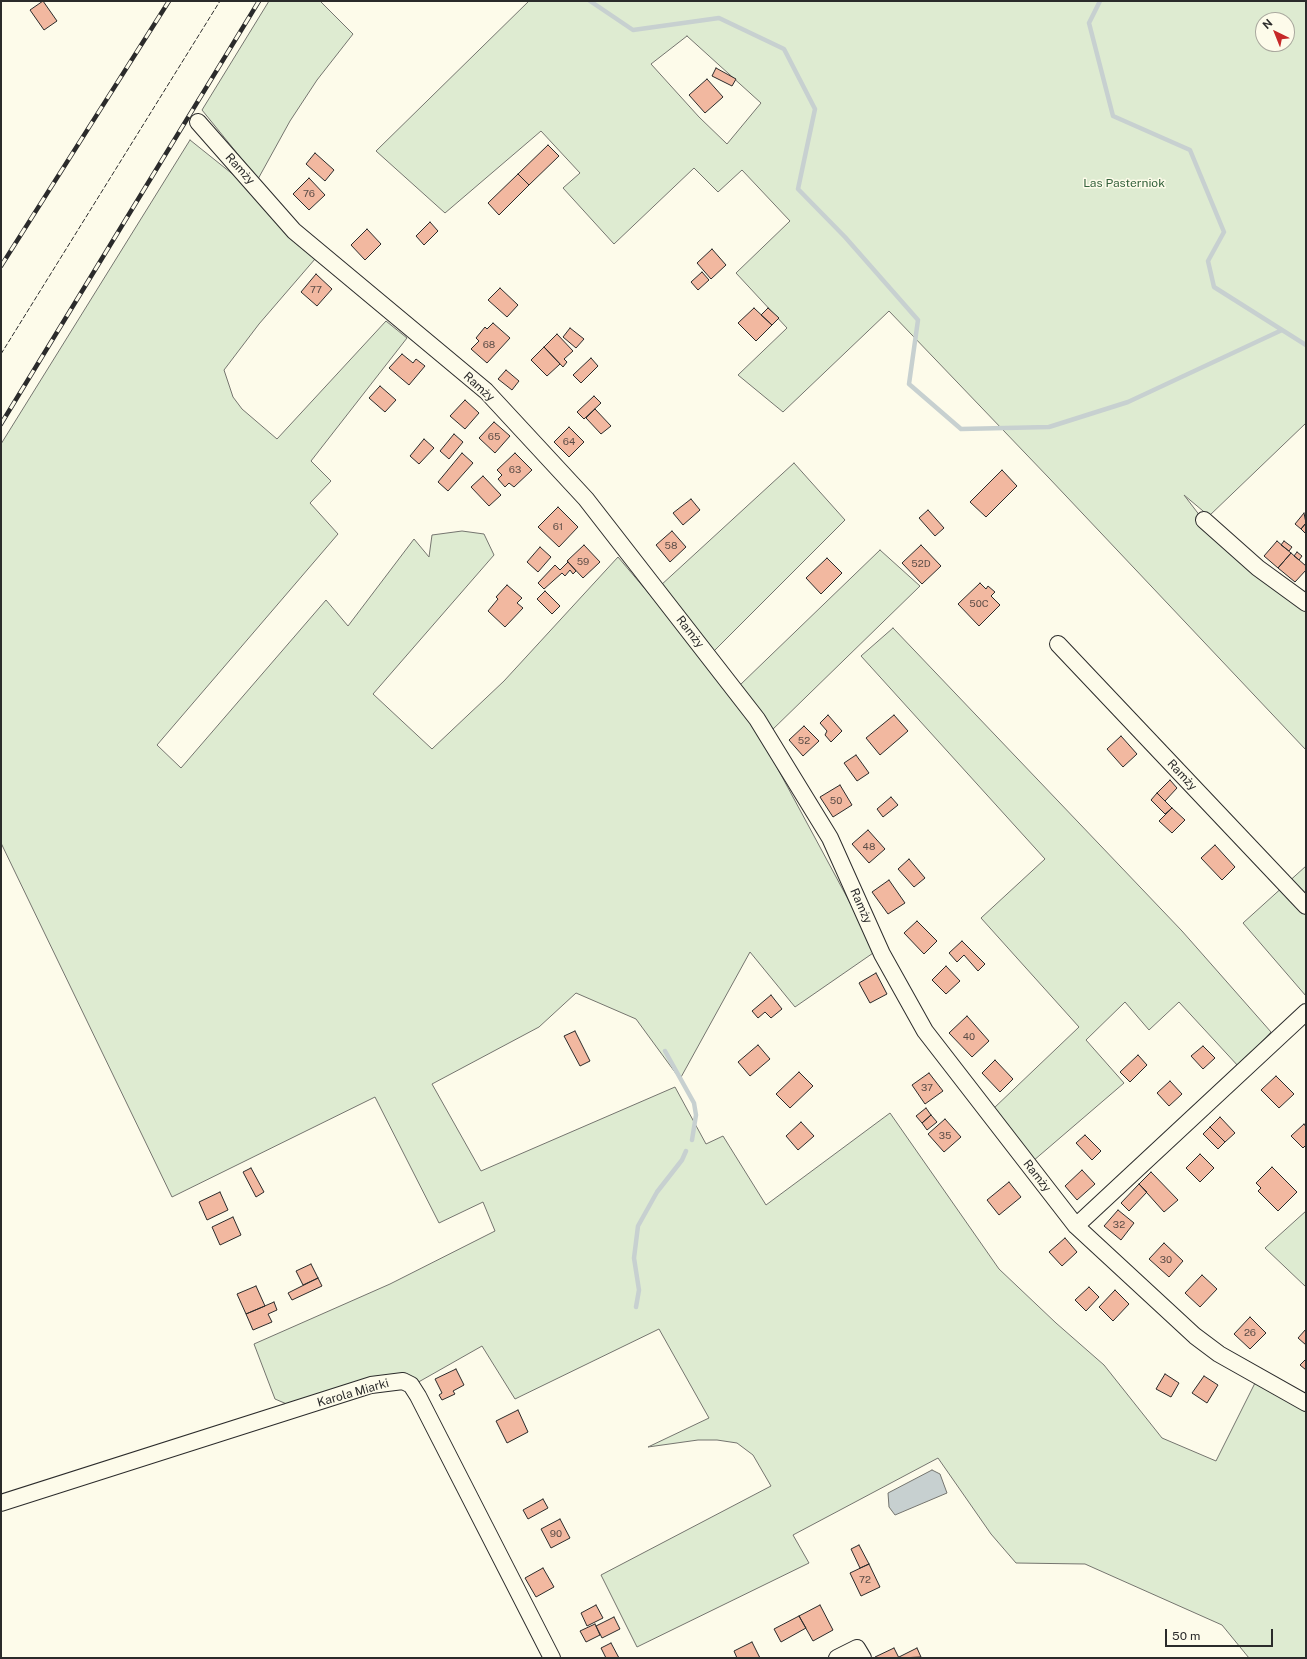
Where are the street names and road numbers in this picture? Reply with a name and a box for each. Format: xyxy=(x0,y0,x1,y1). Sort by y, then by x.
street label: Ramży xyxy=(222,150,258,188)
street label: Ramży xyxy=(460,369,498,405)
street label: Ramży xyxy=(673,613,707,651)
street label: Ramży xyxy=(1164,757,1200,793)
street label: Ramży xyxy=(847,886,875,926)
street label: Ramży xyxy=(1020,1157,1054,1195)
street label: Karola Miarki xyxy=(316,1376,390,1410)

